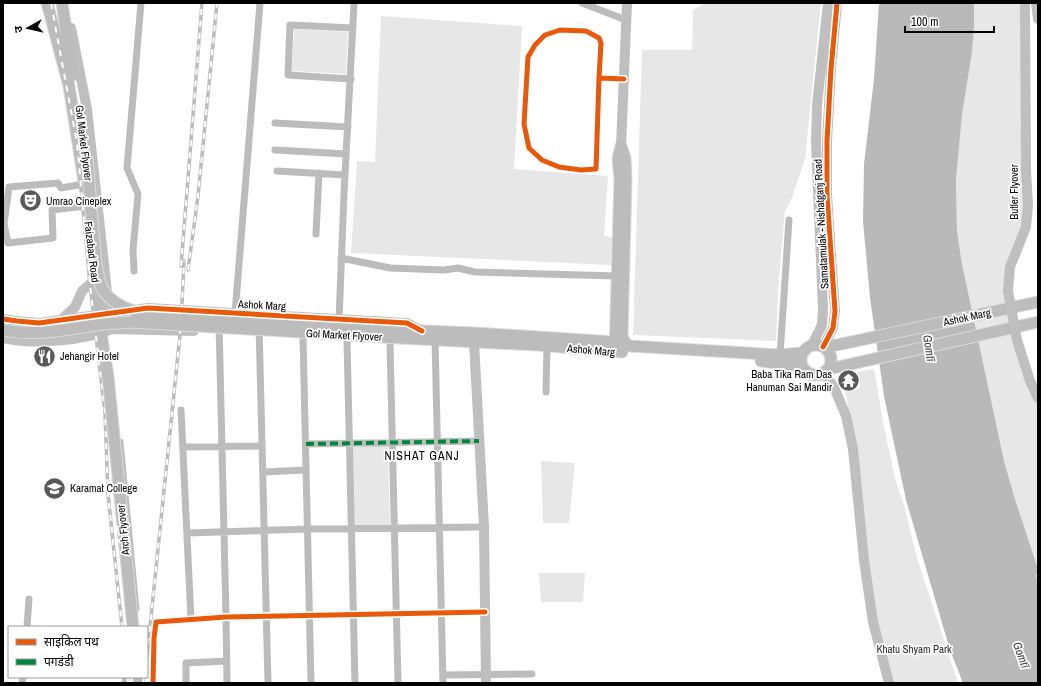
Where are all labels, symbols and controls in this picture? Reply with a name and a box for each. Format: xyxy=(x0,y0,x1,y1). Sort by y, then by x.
north arrow xyxy=(8,8,48,48)
scale bar xyxy=(905,8,994,34)
text: 100 m xyxy=(911,14,938,30)
text: उ xyxy=(11,25,25,34)
street label: Gol Market Flyover xyxy=(72,104,96,182)
street label: Samatamulak - Nishatganj Road xyxy=(811,159,831,289)
street label: Butler Flyover xyxy=(1007,164,1021,220)
theatre icon: Umrao Cineplex xyxy=(17,188,43,214)
place label: Umrao Cineplex xyxy=(46,194,112,208)
street label: Faizabad Road xyxy=(81,221,103,283)
street label: Ashok Marg xyxy=(237,297,286,313)
street label: Ashok Marg xyxy=(941,305,992,329)
street label: Gol Market Flyover xyxy=(306,326,382,344)
water label: Gomtī xyxy=(919,334,939,364)
street label: Ashok Marg xyxy=(565,341,616,359)
restaurant icon: Jehangir Hotel xyxy=(32,343,58,369)
place label: Jehangir Hotel xyxy=(60,349,119,363)
place label: Baba Tika Ram Das Hanuman Sai Mandir xyxy=(746,367,832,394)
temple icon: Baba Tika Ram Das Hanuman Sai Mandir xyxy=(835,367,861,393)
district label: NISHAT GANJ xyxy=(384,448,460,464)
school or university icon: Karamat College xyxy=(42,475,68,501)
place label: Karamat College xyxy=(70,481,137,495)
street label: Arch Flyover xyxy=(113,504,133,557)
legend xyxy=(8,626,148,678)
text: साइकिल पथ xyxy=(44,634,99,650)
water label: Gomtī xyxy=(1009,640,1034,672)
park label: Khatu Shyam Park xyxy=(876,642,952,656)
text: पगडंडी xyxy=(44,654,74,670)

